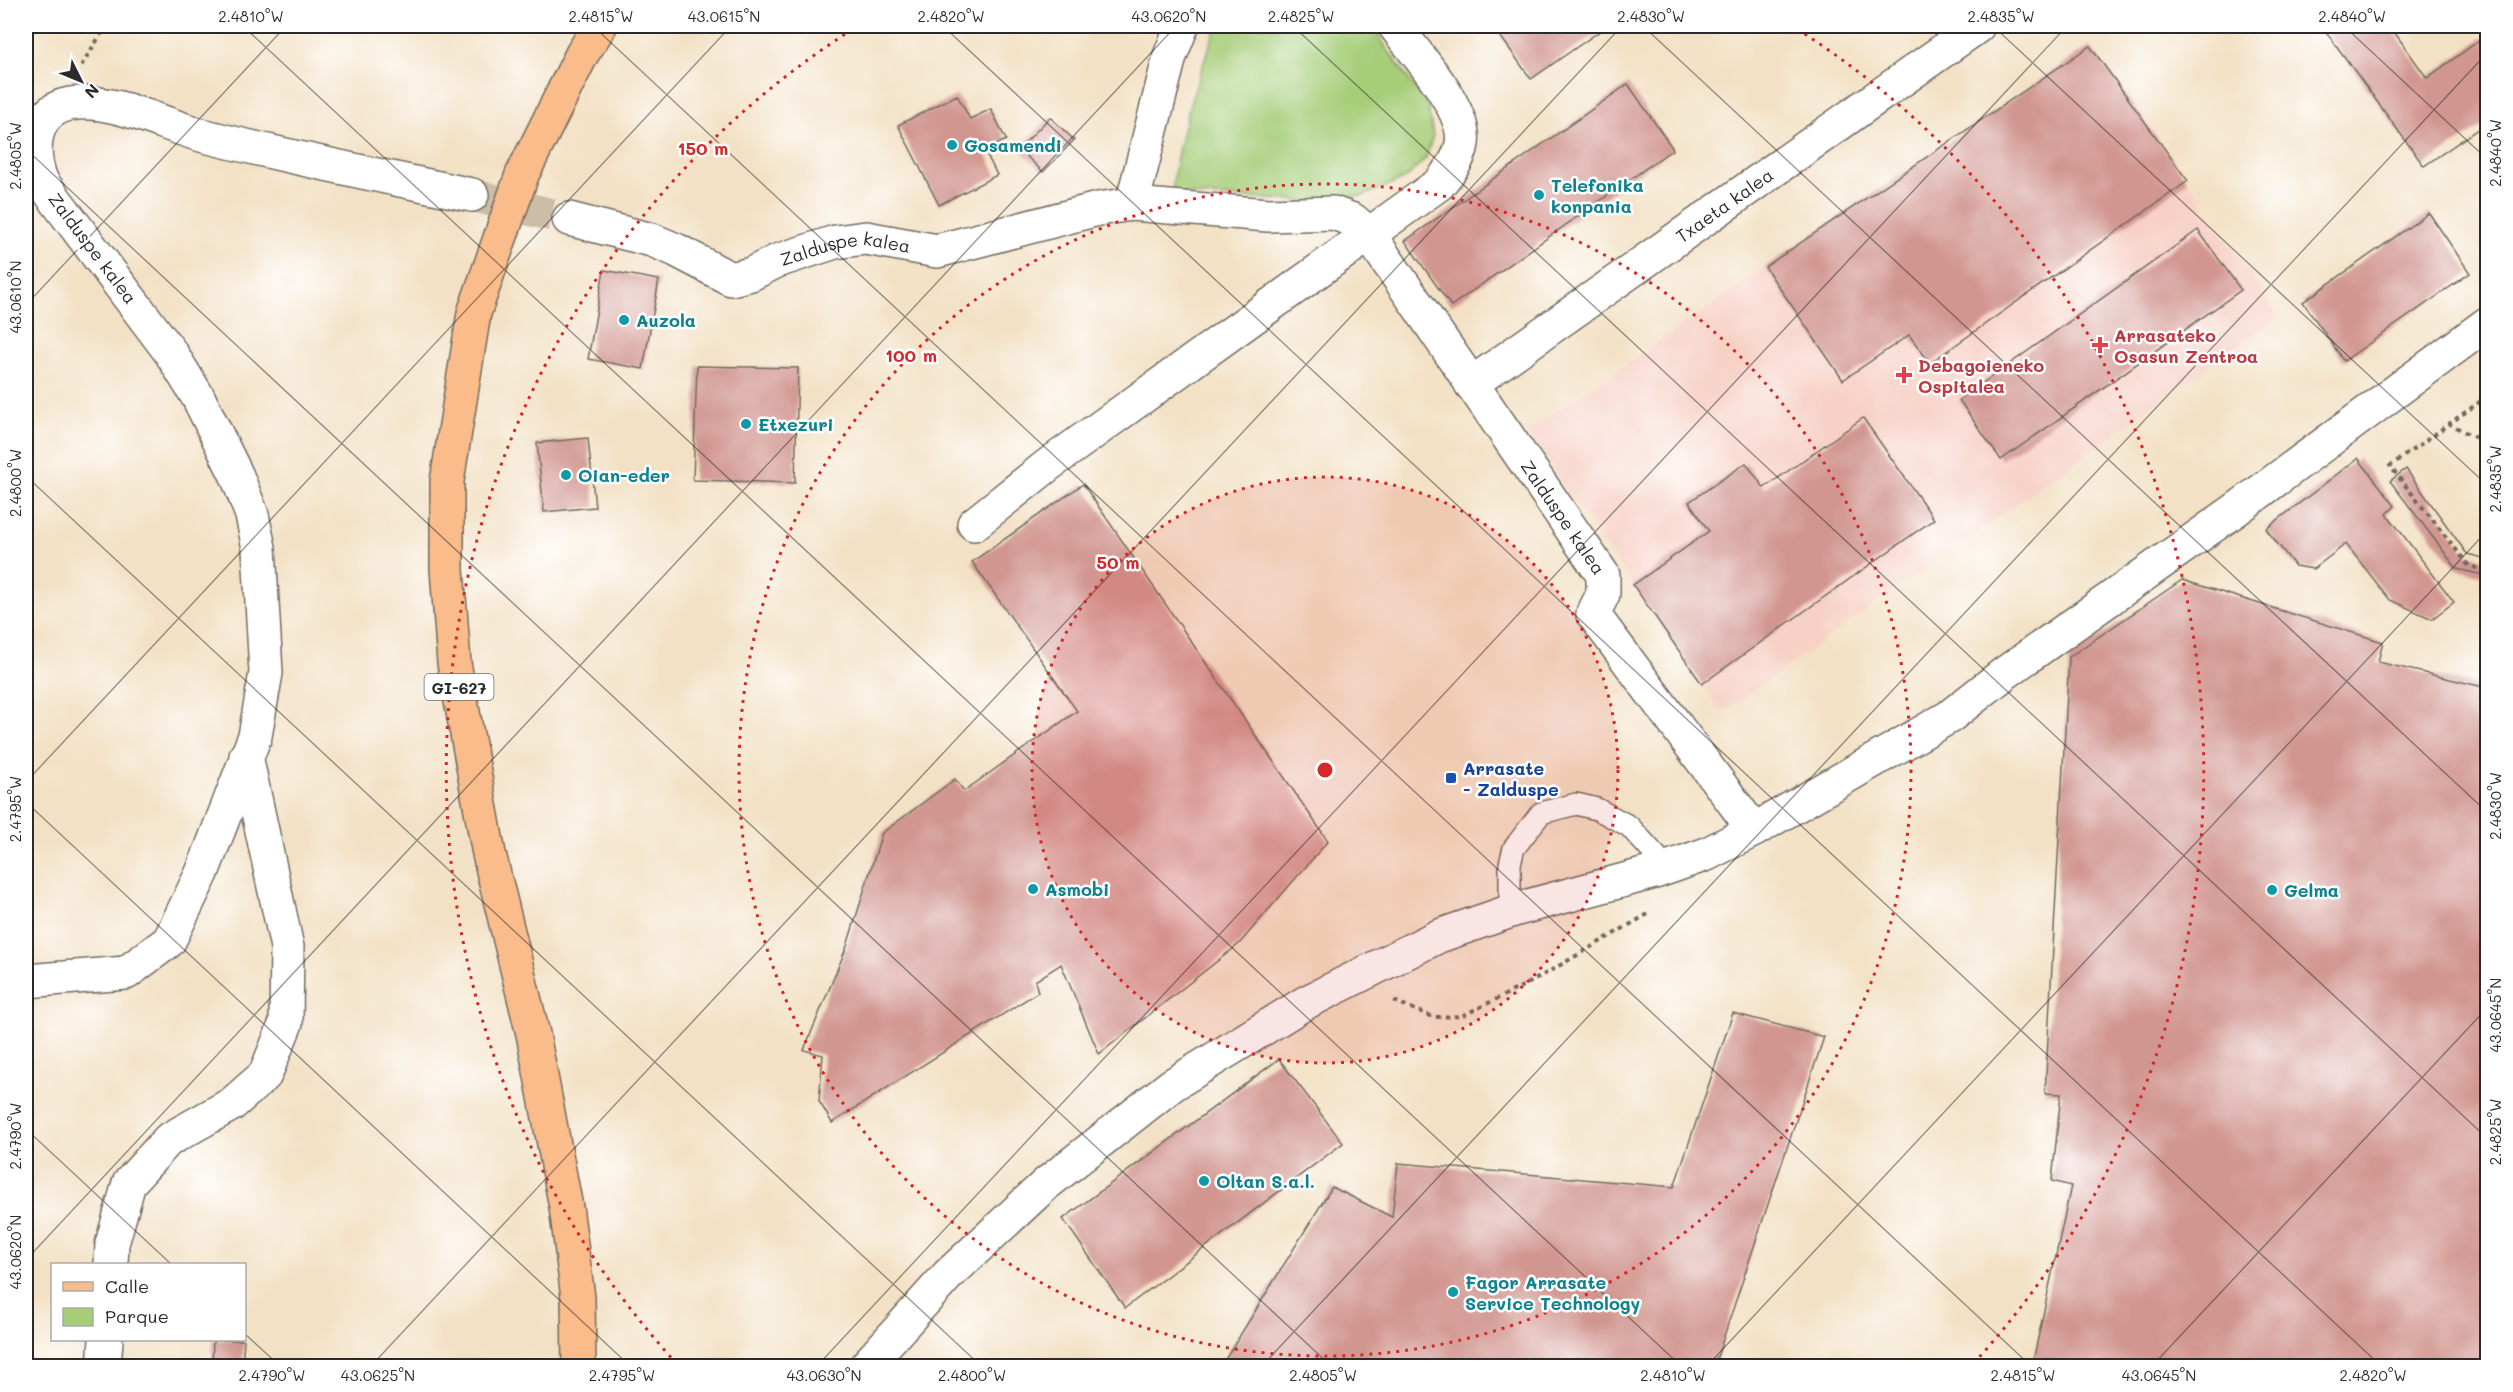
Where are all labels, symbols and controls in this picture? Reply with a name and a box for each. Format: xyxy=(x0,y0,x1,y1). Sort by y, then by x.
text: 2.4810°W xyxy=(218,6,284,26)
text: 2.4815°W xyxy=(568,6,634,26)
text: 43.0615°N xyxy=(688,6,760,26)
text: 2.4820°W xyxy=(917,6,985,26)
text: 43.0620°N xyxy=(1132,6,1206,26)
text: 2.4825°W xyxy=(1268,6,1334,26)
text: 2.4830°W xyxy=(1617,6,1685,26)
text: 2.4835°W xyxy=(1967,6,2035,26)
text: 2.4840°W xyxy=(2318,6,2386,26)
north arrow xyxy=(51,51,111,111)
text: N xyxy=(81,80,104,103)
text: 2.4840°W xyxy=(2485,119,2505,187)
text: 2.4805°W xyxy=(5,122,25,190)
place label: Gosamendi xyxy=(964,133,1062,157)
text: 150 m xyxy=(678,136,728,160)
marker: Gosamendi xyxy=(945,138,959,152)
street label: Txaeta kalea xyxy=(1671,162,1778,248)
place label: Telefonika konpania xyxy=(1551,173,1644,218)
street label: Zalduspe kalea xyxy=(43,187,143,309)
marker: Telefonika konpania xyxy=(1532,188,1546,202)
street label: Zalduspe kalea xyxy=(777,226,912,271)
text: 43.0610°N xyxy=(5,260,25,334)
place label: Auzola xyxy=(636,308,696,332)
marker: Auzola xyxy=(617,313,631,327)
place label: Arrasateko Osasun Zentroa xyxy=(2114,323,2258,368)
marker: Arrasateko Osasun Zentroa xyxy=(2091,336,2109,354)
text: 100 m xyxy=(885,343,937,367)
place label: Debagoieneko Ospitalea xyxy=(1918,353,2044,398)
marker: Debagoieneko Ospitalea xyxy=(1895,366,1913,384)
place label: Etxezuri xyxy=(758,412,834,436)
marker: Etxezuri xyxy=(739,417,753,431)
text: 2.4835°W xyxy=(2485,445,2505,513)
text: 2.4800°W xyxy=(5,449,25,517)
street label: Zalduspe kalea xyxy=(1516,455,1611,579)
place label: Oian-eder xyxy=(578,463,670,487)
marker: Oian-eder xyxy=(559,468,573,482)
text: 50 m xyxy=(1097,550,1139,574)
road number: GI-627 xyxy=(424,674,494,700)
place label: Arrasate - Zalduspe xyxy=(1463,756,1559,801)
centre of rings xyxy=(1315,760,1335,780)
marker: Arrasate - Zalduspe xyxy=(1444,771,1458,785)
text: 2.4830°W xyxy=(2485,772,2505,840)
text: 2.4795°W xyxy=(5,776,25,842)
place label: Asmobi xyxy=(1045,877,1109,901)
place label: Gelma xyxy=(2284,878,2339,902)
marker: Asmobi xyxy=(1026,882,1040,896)
marker: Gelma xyxy=(2265,883,2279,897)
text: 43.0645°N xyxy=(2485,978,2505,1052)
text: 2.4825°W xyxy=(2485,1099,2505,1165)
text: 2.4790°W xyxy=(5,1102,25,1170)
place label: Oltan S.a.l. xyxy=(1216,1169,1315,1193)
marker: Oltan S.a.l. xyxy=(1197,1174,1211,1188)
text: 43.0620°N xyxy=(5,1215,25,1289)
legend xyxy=(51,1263,246,1341)
place label: Fagor Arrasate Service Technology xyxy=(1465,1270,1641,1315)
text: Calle xyxy=(105,1274,149,1298)
marker: Fagor Arrasate Service Technology xyxy=(1446,1285,1460,1299)
text: Parque xyxy=(105,1304,169,1328)
text: 2.4790°W xyxy=(238,1365,306,1385)
text: 43.0625°N xyxy=(341,1365,415,1385)
text: 2.4795°W xyxy=(589,1365,655,1385)
text: 43.0630°N xyxy=(786,1365,862,1385)
text: 2.4800°W xyxy=(938,1365,1006,1385)
text: 2.4805°W xyxy=(1289,1365,1357,1385)
text: 2.4810°W xyxy=(1640,1365,1706,1385)
text: 2.4815°W xyxy=(1990,1365,2056,1385)
text: 43.0645°N xyxy=(2122,1365,2196,1385)
text: 2.4820°W xyxy=(2339,1365,2407,1385)

